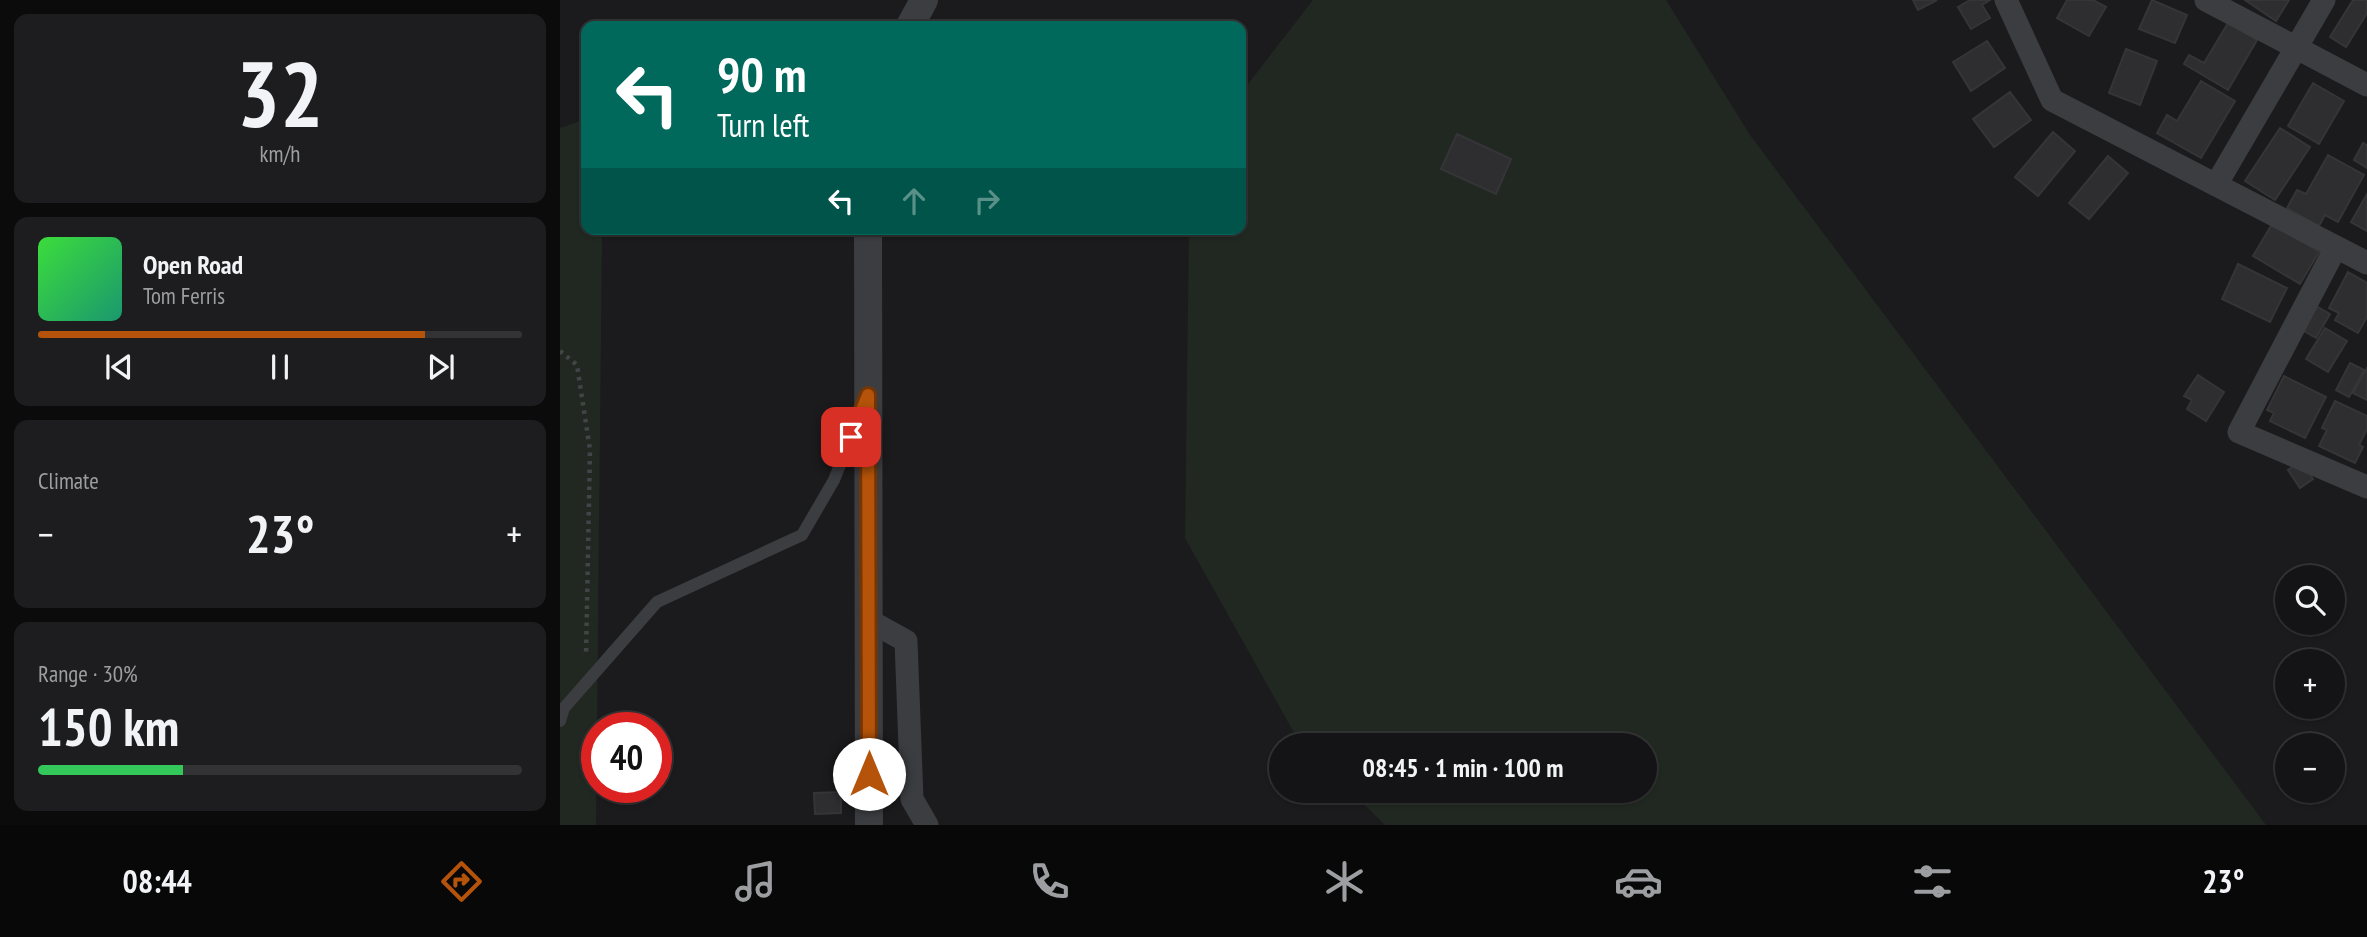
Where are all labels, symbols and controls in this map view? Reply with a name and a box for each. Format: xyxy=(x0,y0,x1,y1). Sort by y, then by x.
text: 32 xyxy=(237,34,324,152)
text: 90 m xyxy=(717,42,806,106)
icon: left xyxy=(602,49,693,140)
text: Turn left xyxy=(717,104,809,146)
text: km/h xyxy=(260,139,300,168)
icon: left xyxy=(822,182,860,220)
icon: ahead xyxy=(895,182,933,220)
icon: right xyxy=(968,182,1006,220)
text: Open Road xyxy=(143,248,243,281)
text: Tom Ferris xyxy=(143,281,225,310)
icon: previous xyxy=(100,348,138,386)
icon: pause xyxy=(261,348,299,386)
icon: next xyxy=(422,348,460,386)
pin xyxy=(821,407,881,467)
icon: arrive xyxy=(832,418,870,456)
text: Climate xyxy=(38,466,99,495)
text: 23° xyxy=(246,500,314,567)
text: − xyxy=(38,509,54,558)
text: + xyxy=(506,509,522,558)
map controls xyxy=(2275,565,2345,803)
button: search xyxy=(2275,565,2345,635)
button: + xyxy=(2275,649,2345,719)
text: Range · 30% xyxy=(38,659,138,688)
text: 150 km xyxy=(38,693,179,760)
speed limit sign: 40 xyxy=(581,712,672,803)
button: − xyxy=(2275,733,2345,803)
position arrow xyxy=(832,737,906,811)
text: 08:45 · 1 min · 100 m xyxy=(1363,751,1563,784)
icon: directions xyxy=(437,857,486,906)
icon: music xyxy=(731,857,780,906)
icon: phone xyxy=(1025,857,1074,906)
icon: climate xyxy=(1320,857,1369,906)
icon: car xyxy=(1614,857,1663,906)
icon: filters xyxy=(1908,857,1957,906)
text: 08:44 xyxy=(123,860,192,902)
text: 23° xyxy=(2202,860,2244,902)

